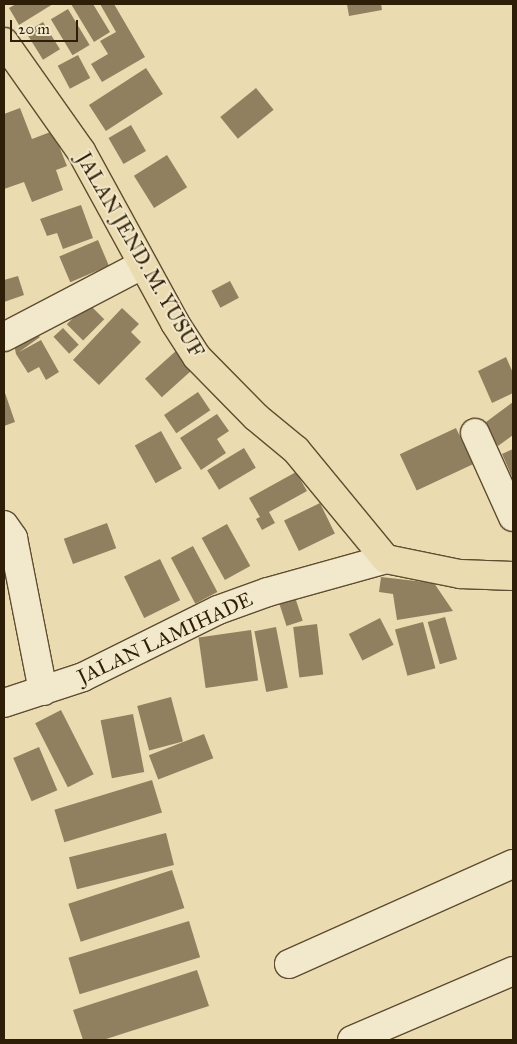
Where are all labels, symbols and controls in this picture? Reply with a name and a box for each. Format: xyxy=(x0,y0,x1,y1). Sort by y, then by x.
scale bar xyxy=(12,10,80,42)
text: 20 m xyxy=(18,20,50,38)
street label: JALAN JEND. M. YUSUF xyxy=(71,148,209,362)
street label: JALAN LAMIHADE xyxy=(74,587,256,689)

